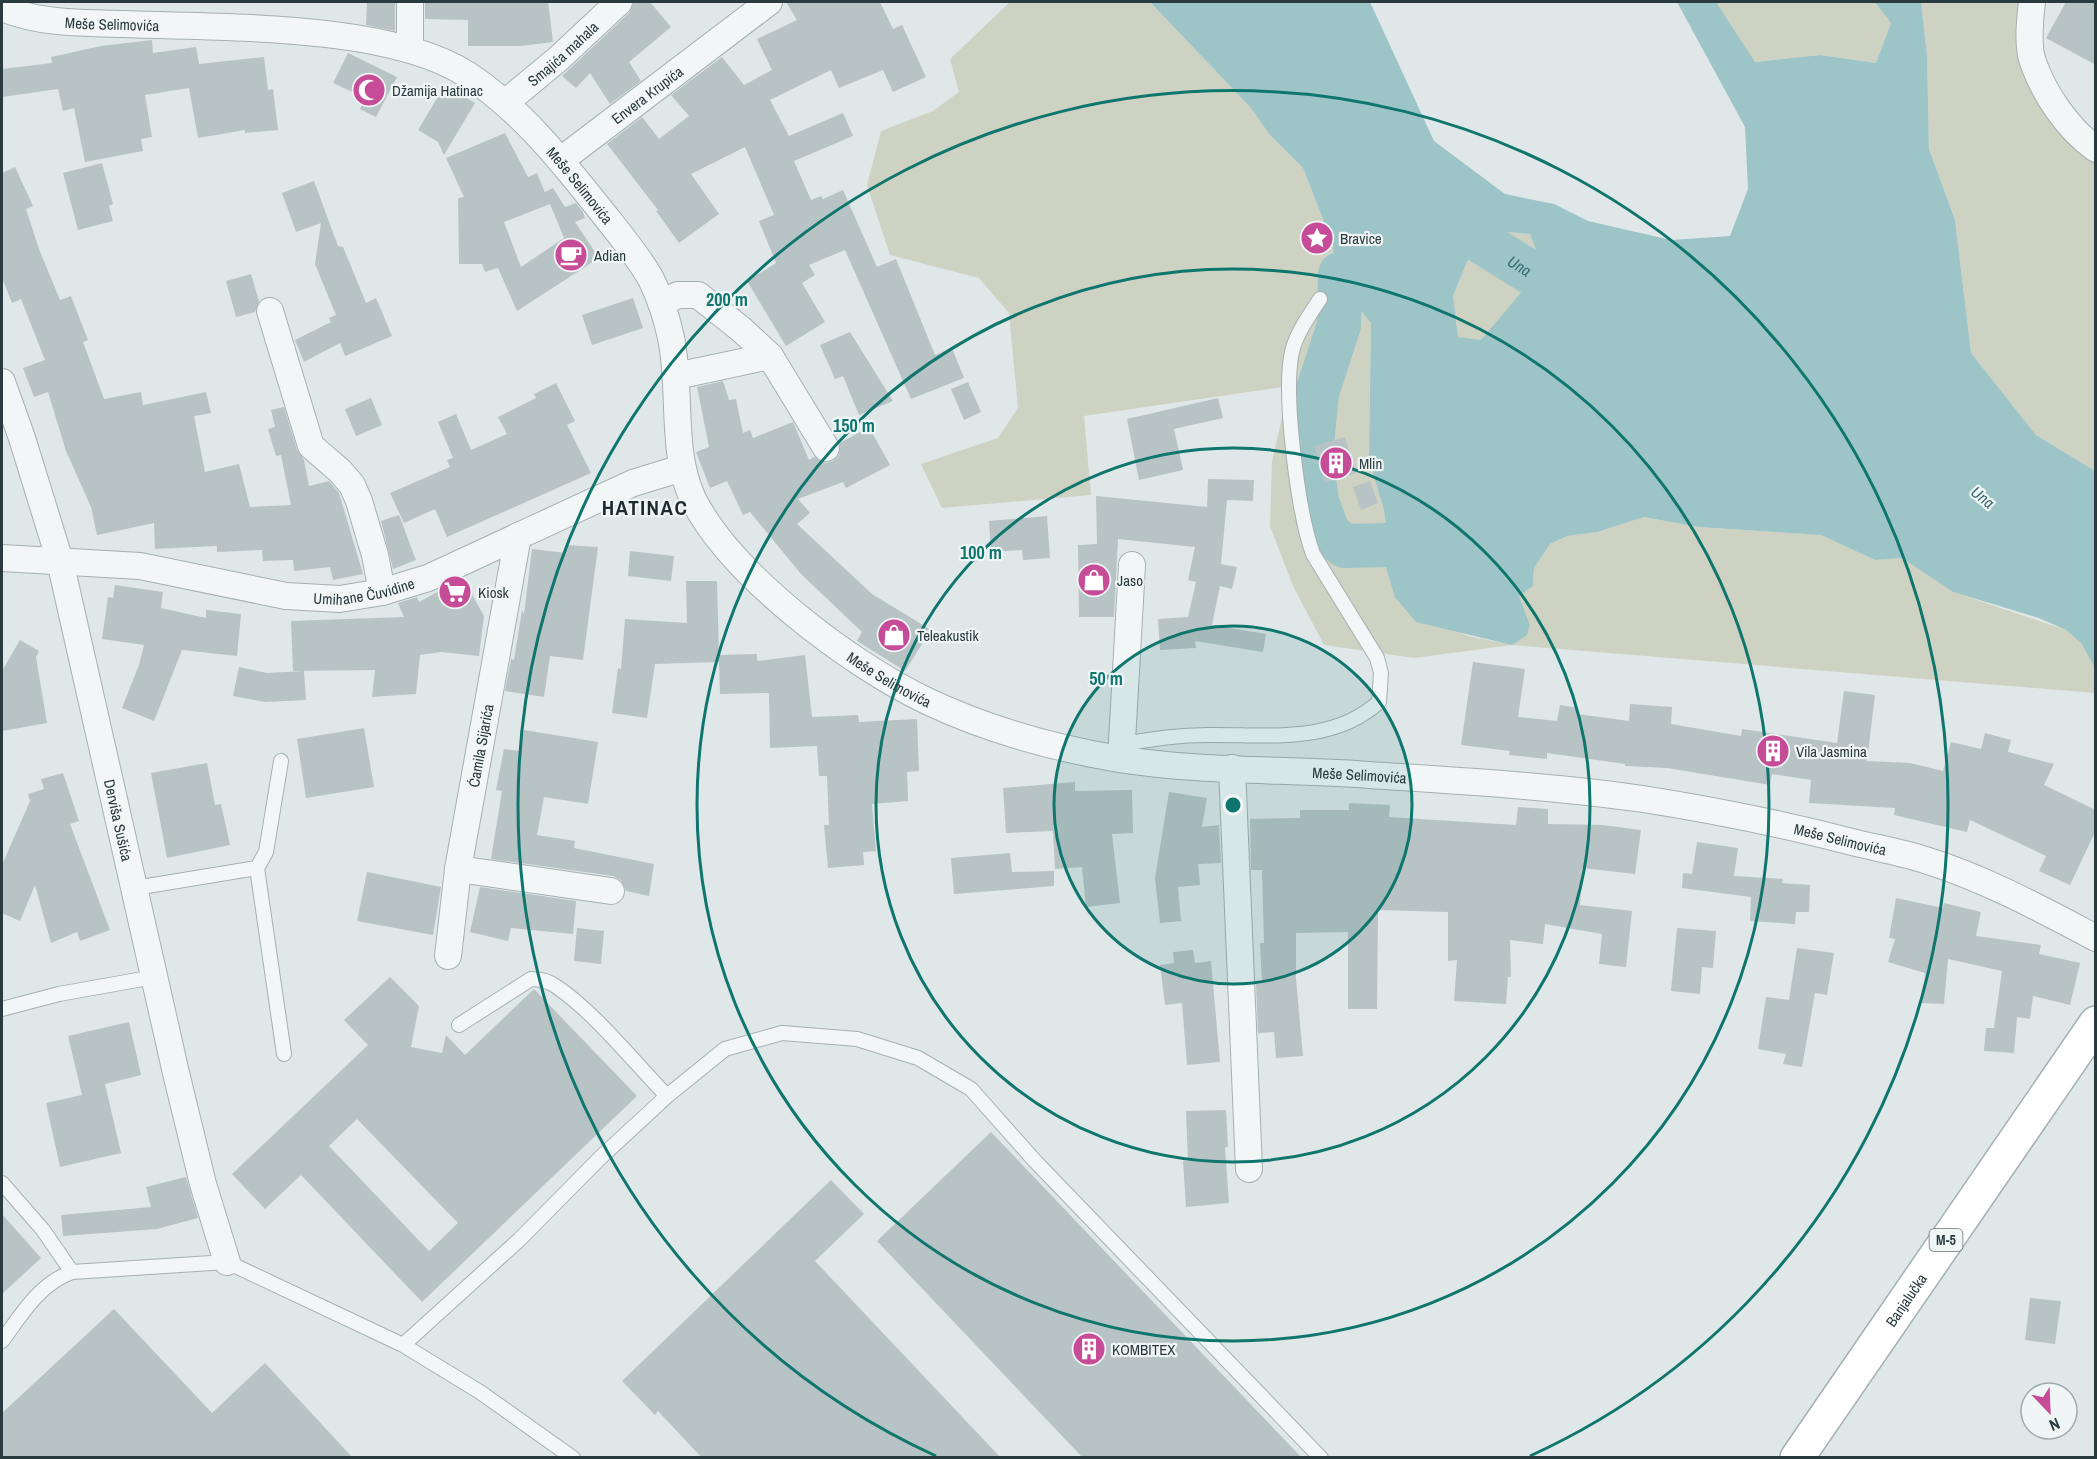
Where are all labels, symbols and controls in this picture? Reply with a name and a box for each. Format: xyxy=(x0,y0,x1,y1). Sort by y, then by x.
street label: Meše Selimovića xyxy=(64,11,160,36)
street label: Smajića mahala xyxy=(523,16,603,91)
street label: Envera Krupića xyxy=(607,61,687,129)
mosque icon: Džamija Hatinac xyxy=(351,72,387,108)
place label: Džamija Hatinac xyxy=(392,80,483,101)
street label: Meše Selimovića xyxy=(542,142,618,228)
place icon: Bravice xyxy=(1299,220,1335,256)
place label: Bravice xyxy=(1340,228,1382,249)
cafe icon: Adian xyxy=(553,237,589,273)
place label: Adian xyxy=(593,245,626,266)
water label: Una xyxy=(1504,250,1536,281)
text: 200 m xyxy=(706,287,748,312)
text: 150 m xyxy=(833,413,875,438)
building icon: Mlin xyxy=(1318,445,1354,481)
place label: Mlin xyxy=(1359,453,1382,474)
water label: Una xyxy=(1967,481,1999,513)
district label: HATINAC xyxy=(602,493,688,522)
text: 100 m xyxy=(960,540,1002,565)
shop icon: Jaso xyxy=(1076,562,1112,598)
place label: Jaso xyxy=(1117,570,1143,591)
street label: Umihane Čuvidine xyxy=(313,572,417,610)
supermarket icon: Kiosk xyxy=(437,574,473,610)
place label: Kiosk xyxy=(478,582,510,603)
shop icon: Teleakustik xyxy=(876,617,912,653)
place label: Teleakustik xyxy=(917,625,979,646)
street label: Meše Selimovića xyxy=(843,646,935,712)
text: 50 m xyxy=(1089,666,1123,691)
street label: Ćamila Sijarića xyxy=(462,702,498,789)
building icon: Vila Jasmina xyxy=(1755,733,1791,769)
place label: Vila Jasmina xyxy=(1796,741,1867,762)
street label: Meše Selimovića xyxy=(1312,762,1407,788)
street label: Derviša Sušića xyxy=(99,777,138,863)
centre of rings xyxy=(1223,795,1243,815)
street label: Meše Selimovića xyxy=(1792,818,1889,860)
road number: M-5 xyxy=(1930,1229,1962,1251)
street label: Banjalučka xyxy=(1880,1269,1932,1331)
building icon: KOMBITEX xyxy=(1071,1331,1107,1367)
place label: KOMBITEX xyxy=(1112,1339,1176,1360)
north arrow xyxy=(2019,1381,2079,1441)
text: N xyxy=(2046,1413,2064,1437)

